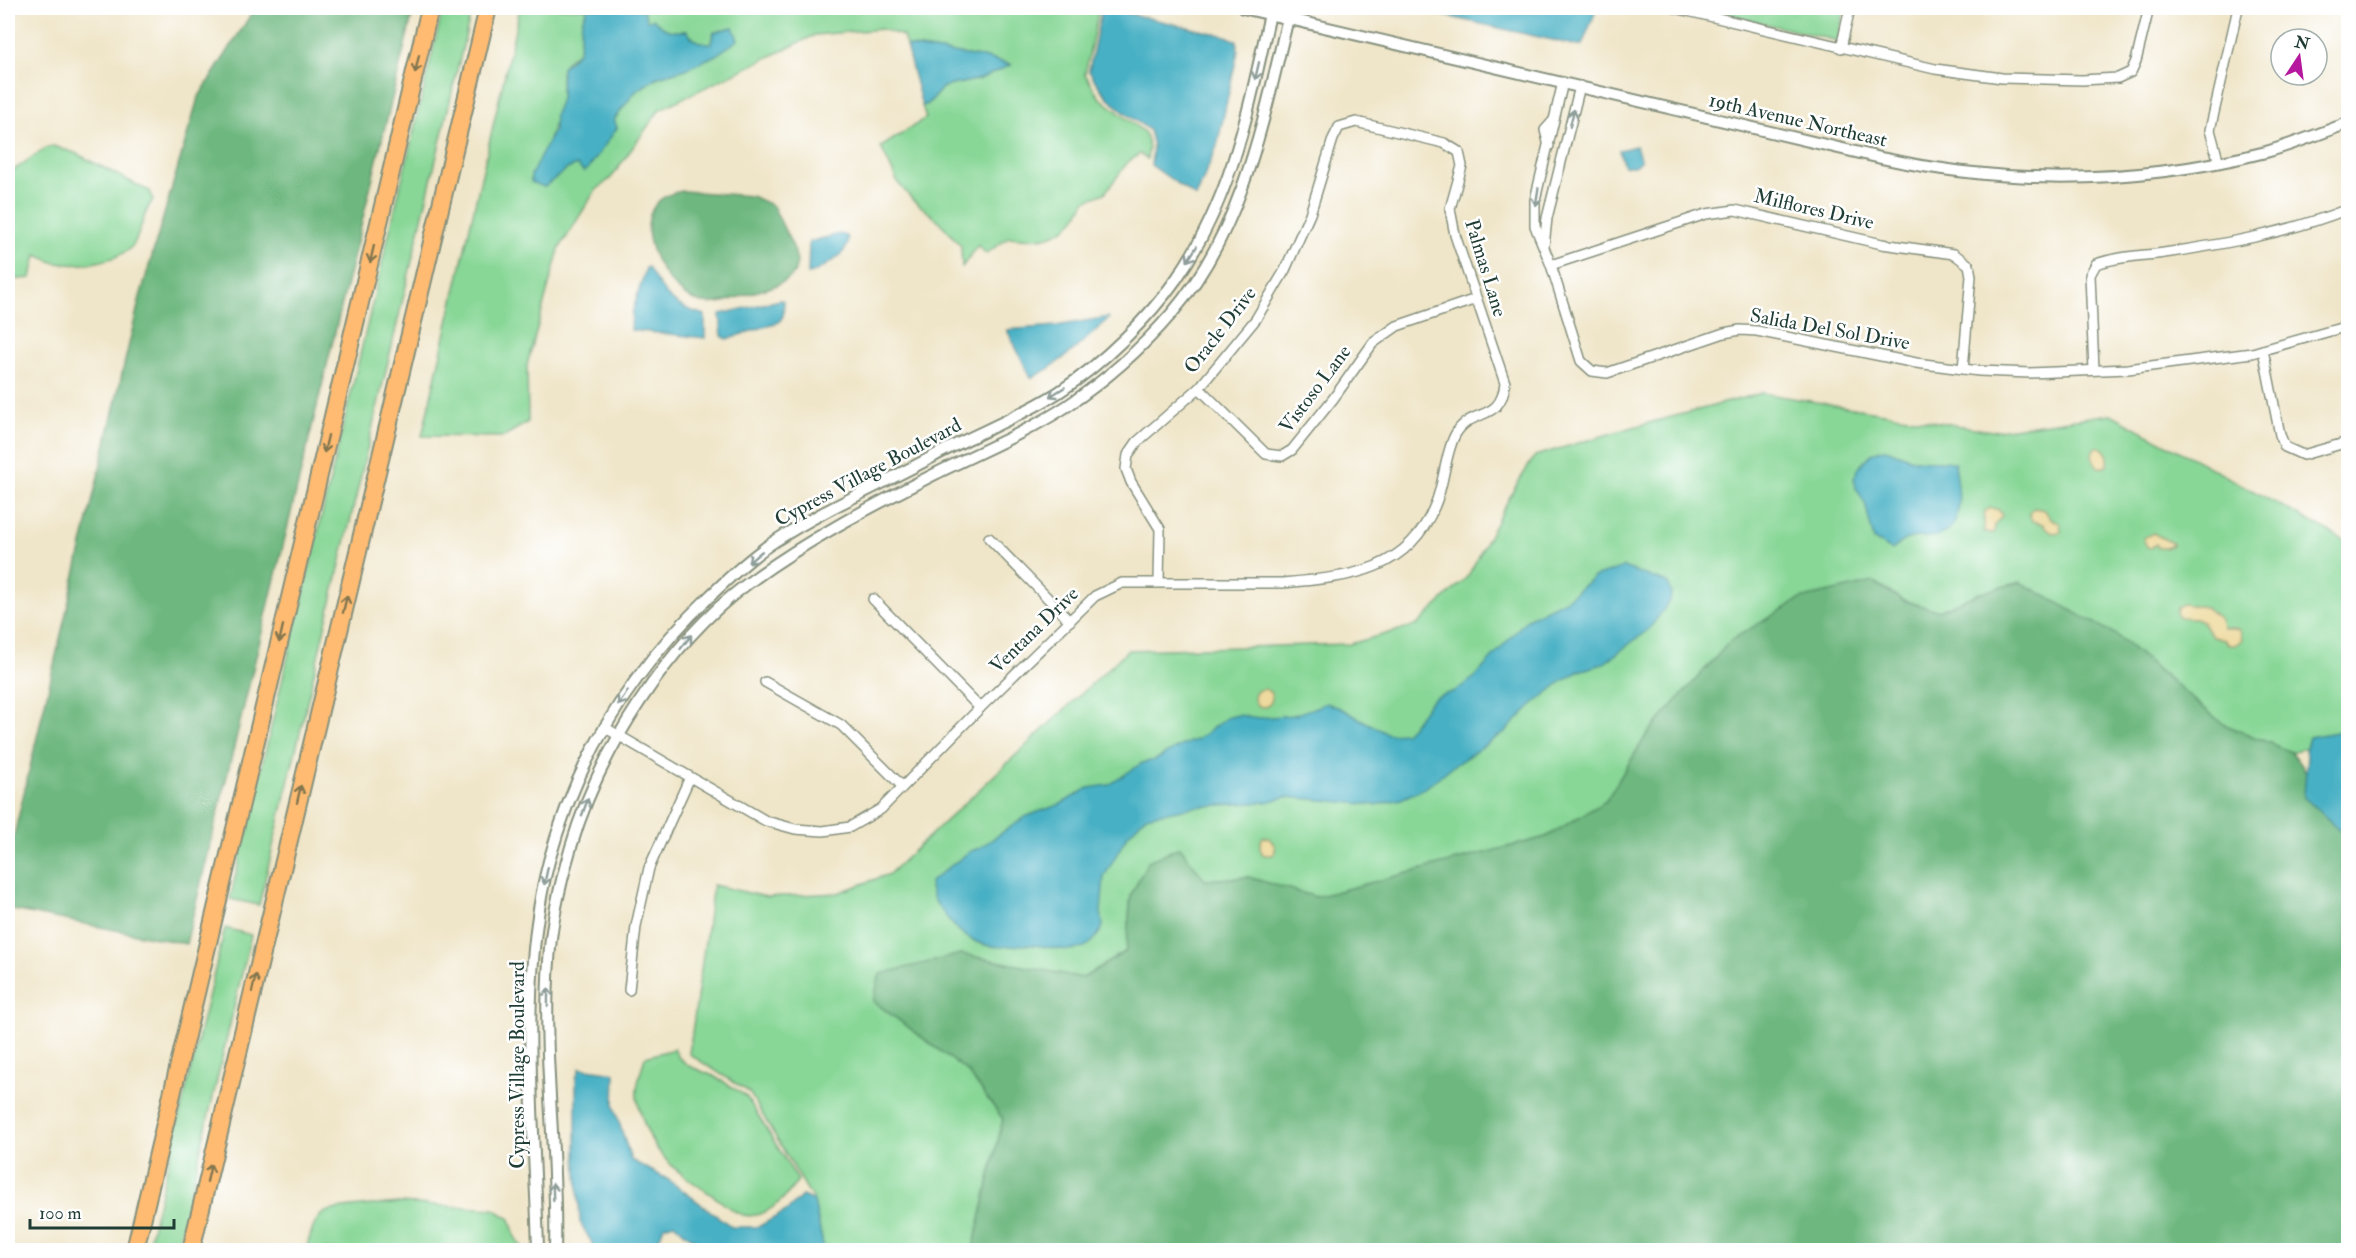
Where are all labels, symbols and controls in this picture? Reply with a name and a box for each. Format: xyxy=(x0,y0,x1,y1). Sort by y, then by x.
north arrow xyxy=(2269,27,2329,87)
text: N xyxy=(2292,32,2312,55)
one-way arrow xyxy=(410,55,422,74)
one-way arrow xyxy=(1251,61,1263,80)
street label: 19th Avenue Northeast xyxy=(1707,87,1890,153)
one-way arrow xyxy=(1566,108,1578,127)
street label: Milflores Drive xyxy=(1752,183,1876,235)
one-way arrow xyxy=(1531,187,1542,207)
street label: Palmas Lane xyxy=(1459,216,1513,320)
one-way arrow xyxy=(365,244,377,263)
one-way arrow xyxy=(1185,245,1198,262)
street label: Oracle Drive xyxy=(1178,282,1262,378)
street label: Salida Del Sol Drive xyxy=(1748,303,1912,355)
street label: Vistoso Lane xyxy=(1274,340,1356,438)
one-way arrow xyxy=(1049,386,1066,398)
street label: Cypress Village Boulevard xyxy=(770,412,966,533)
one-way arrow xyxy=(320,434,332,453)
one-way arrow xyxy=(747,550,763,563)
street label: Ventana Drive xyxy=(984,581,1084,679)
one-way arrow xyxy=(339,595,351,614)
one-way arrow xyxy=(275,624,287,643)
one-way arrow xyxy=(680,634,693,650)
one-way arrow xyxy=(616,690,629,707)
one-way arrow xyxy=(294,785,306,804)
one-way arrow xyxy=(581,798,592,817)
one-way arrow xyxy=(540,866,551,886)
street label: Cypress Village Boulevard xyxy=(505,961,531,1169)
one-way arrow xyxy=(249,974,260,994)
one-way arrow xyxy=(542,988,554,1008)
one-way arrow xyxy=(204,1164,215,1183)
one-way arrow xyxy=(548,1183,559,1203)
scale bar xyxy=(30,1192,174,1230)
text: 100 m xyxy=(39,1202,82,1225)

